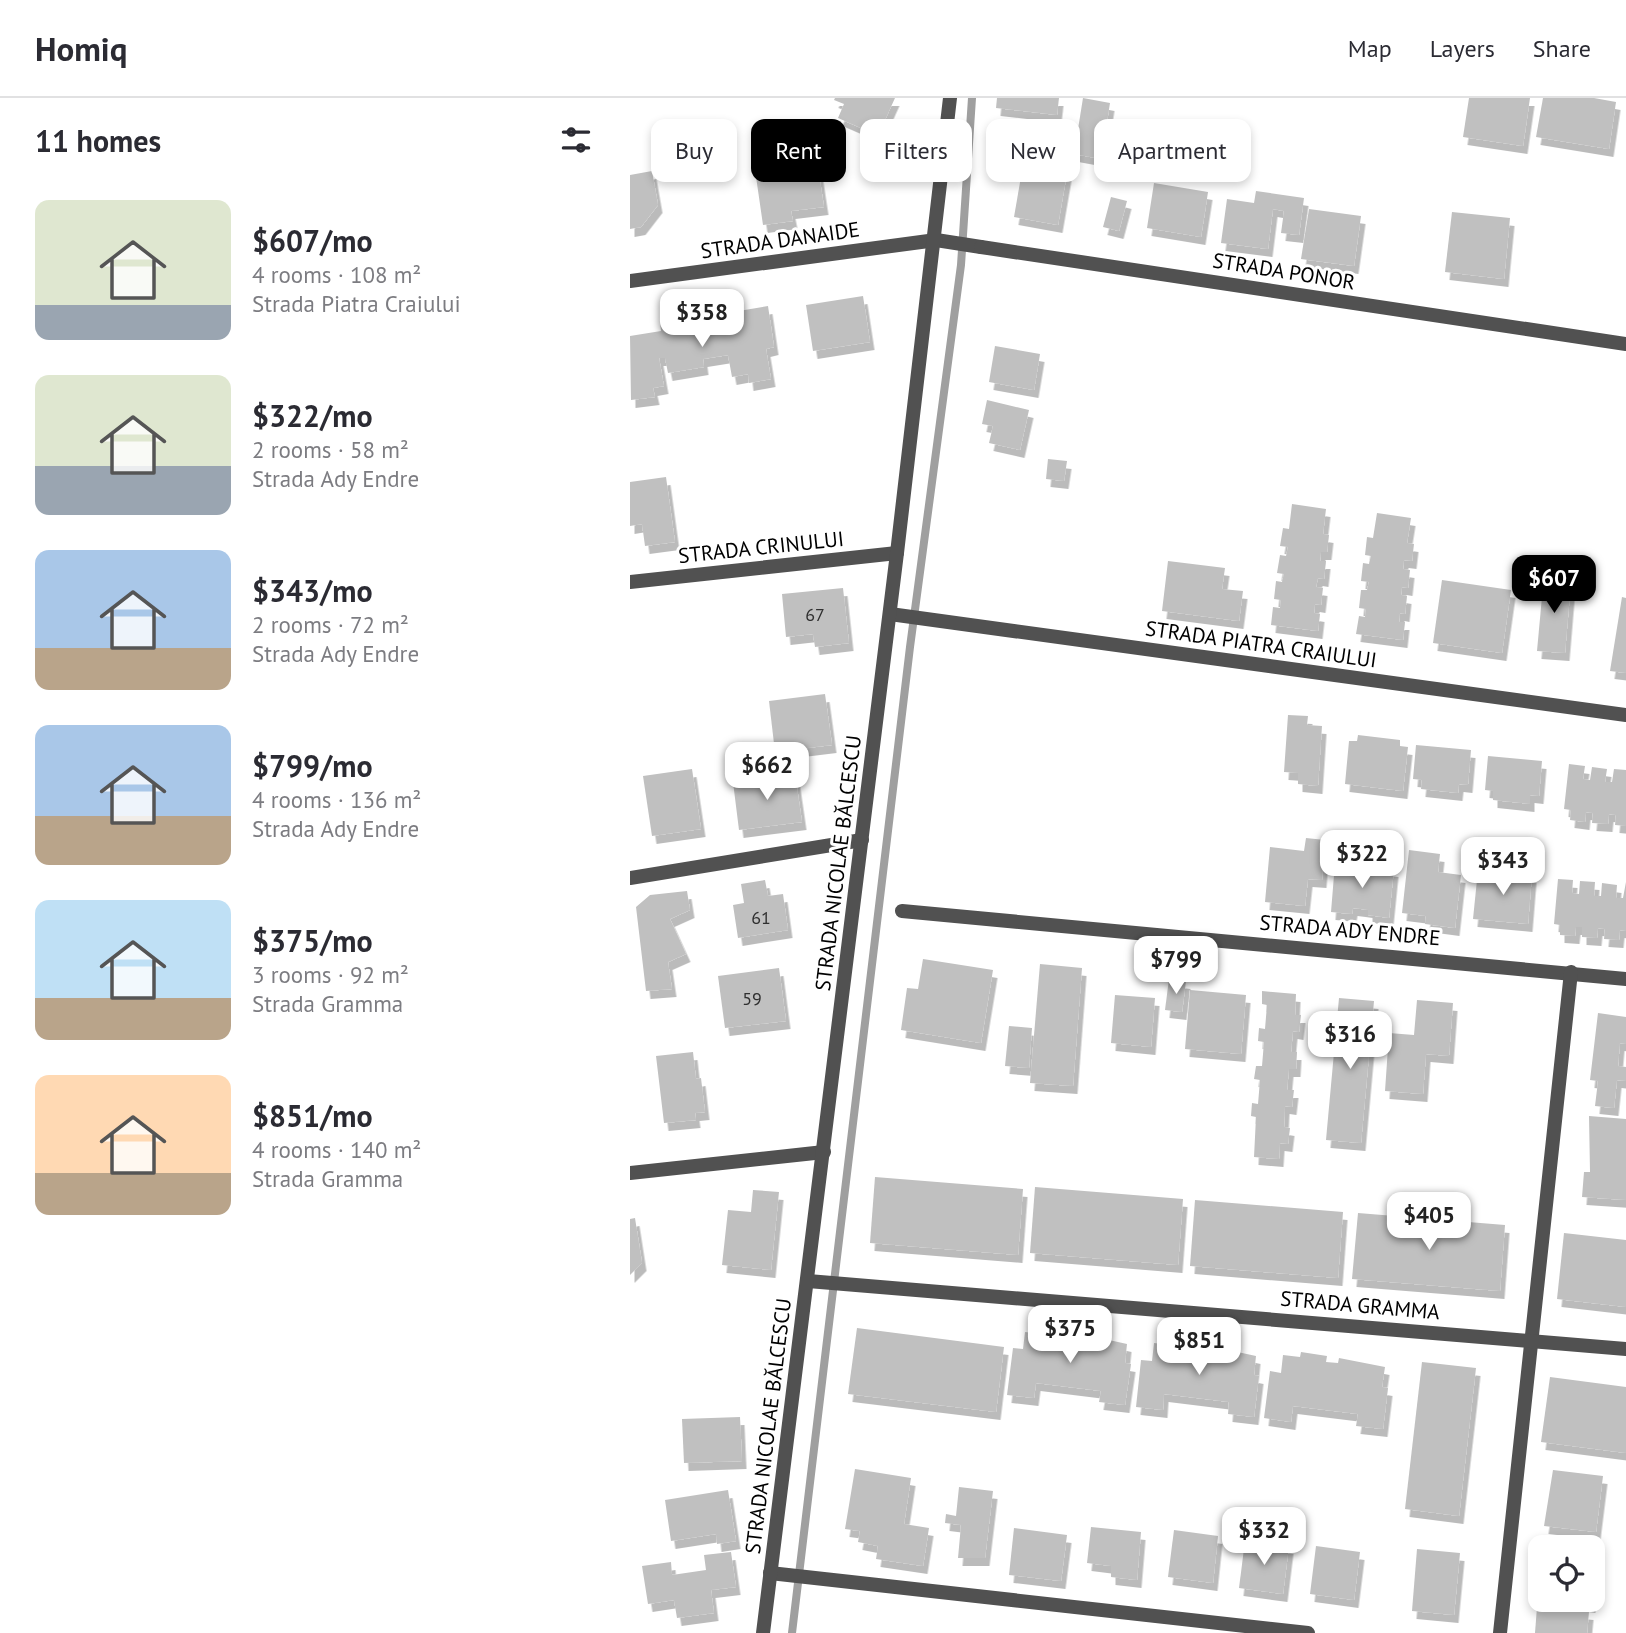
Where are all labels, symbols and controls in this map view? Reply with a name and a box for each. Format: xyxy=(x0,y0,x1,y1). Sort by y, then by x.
text: Homiq xyxy=(35,27,127,70)
text: Map xyxy=(1348,33,1392,64)
text: Layers xyxy=(1430,33,1495,64)
text: Share xyxy=(1533,33,1591,64)
chip: Buy xyxy=(651,119,737,182)
chip: Rent xyxy=(751,119,846,182)
chip: Filters xyxy=(860,119,972,182)
chip: New xyxy=(986,119,1080,182)
chip: Apartment xyxy=(1094,119,1251,182)
text: 11 homes xyxy=(35,121,161,160)
icon: filters xyxy=(557,121,595,159)
street label: STRADA DANAIDE xyxy=(699,215,861,265)
text: $607/mo xyxy=(252,221,373,260)
icon: home xyxy=(91,228,175,312)
street label: STRADA PONOR xyxy=(1211,246,1357,296)
text: 4 rooms · 108 m² xyxy=(252,260,421,289)
text: Strada Piatra Craiului xyxy=(252,289,461,318)
pin: $358 xyxy=(661,289,743,349)
text: $358 xyxy=(676,297,728,326)
text: $322/mo xyxy=(252,396,373,435)
icon: home xyxy=(91,403,175,487)
text: 2 rooms · 58 m² xyxy=(252,435,409,464)
text: Strada Ady Endre xyxy=(252,464,419,493)
street label: STRADA CRINULUI xyxy=(677,525,845,569)
pin: $607 xyxy=(1513,556,1595,615)
text: $607 xyxy=(1528,563,1580,592)
text: $343/mo xyxy=(252,571,373,610)
icon: home xyxy=(91,578,175,662)
house number: 67 xyxy=(805,603,825,626)
text: 2 rooms · 72 m² xyxy=(252,610,409,639)
street label: STRADA PIATRA CRAIULUI xyxy=(1144,614,1378,674)
text: Strada Ady Endre xyxy=(252,639,419,668)
street label: STRADA NICOLAE BĂLCESCU xyxy=(809,734,867,992)
pin: $662 xyxy=(726,742,808,802)
text: $799/mo xyxy=(252,746,373,785)
text: $662 xyxy=(741,750,793,779)
icon: home xyxy=(91,753,175,837)
text: 4 rooms · 136 m² xyxy=(252,785,421,814)
text: Strada Ady Endre xyxy=(252,814,419,843)
pin: $322 xyxy=(1321,830,1403,890)
text: $322 xyxy=(1336,838,1388,867)
pin: $343 xyxy=(1462,838,1544,897)
text: $343 xyxy=(1477,845,1529,874)
house number: 61 xyxy=(751,906,771,929)
street label: STRADA ADY ENDRE xyxy=(1258,909,1442,951)
text: $375/mo xyxy=(252,921,373,960)
icon: home xyxy=(91,928,175,1012)
pin: $799 xyxy=(1135,936,1217,996)
text: $799 xyxy=(1150,944,1202,973)
text: 3 rooms · 92 m² xyxy=(252,960,409,989)
house number: 59 xyxy=(742,987,762,1010)
text: Strada Gramma xyxy=(252,989,403,1018)
pin: $316 xyxy=(1309,1012,1391,1071)
text: $316 xyxy=(1324,1019,1376,1048)
text: $851/mo xyxy=(252,1096,373,1135)
icon: home xyxy=(91,1103,175,1187)
text: 4 rooms · 140 m² xyxy=(252,1135,421,1164)
text: Strada Gramma xyxy=(252,1164,403,1193)
pin: $405 xyxy=(1388,1192,1470,1252)
text: $405 xyxy=(1403,1200,1455,1229)
street label: STRADA GRAMMA xyxy=(1279,1285,1442,1325)
street label: STRADA NICOLAE BĂLCESCU xyxy=(739,1297,797,1555)
pin: $375 xyxy=(1029,1306,1111,1365)
text: $375 xyxy=(1044,1313,1096,1342)
pin: $851 xyxy=(1158,1318,1240,1377)
text: $851 xyxy=(1173,1325,1225,1354)
pin: $332 xyxy=(1223,1508,1305,1567)
text: $332 xyxy=(1238,1515,1290,1544)
map controls xyxy=(1528,1535,1605,1612)
button: locate xyxy=(1528,1535,1605,1612)

